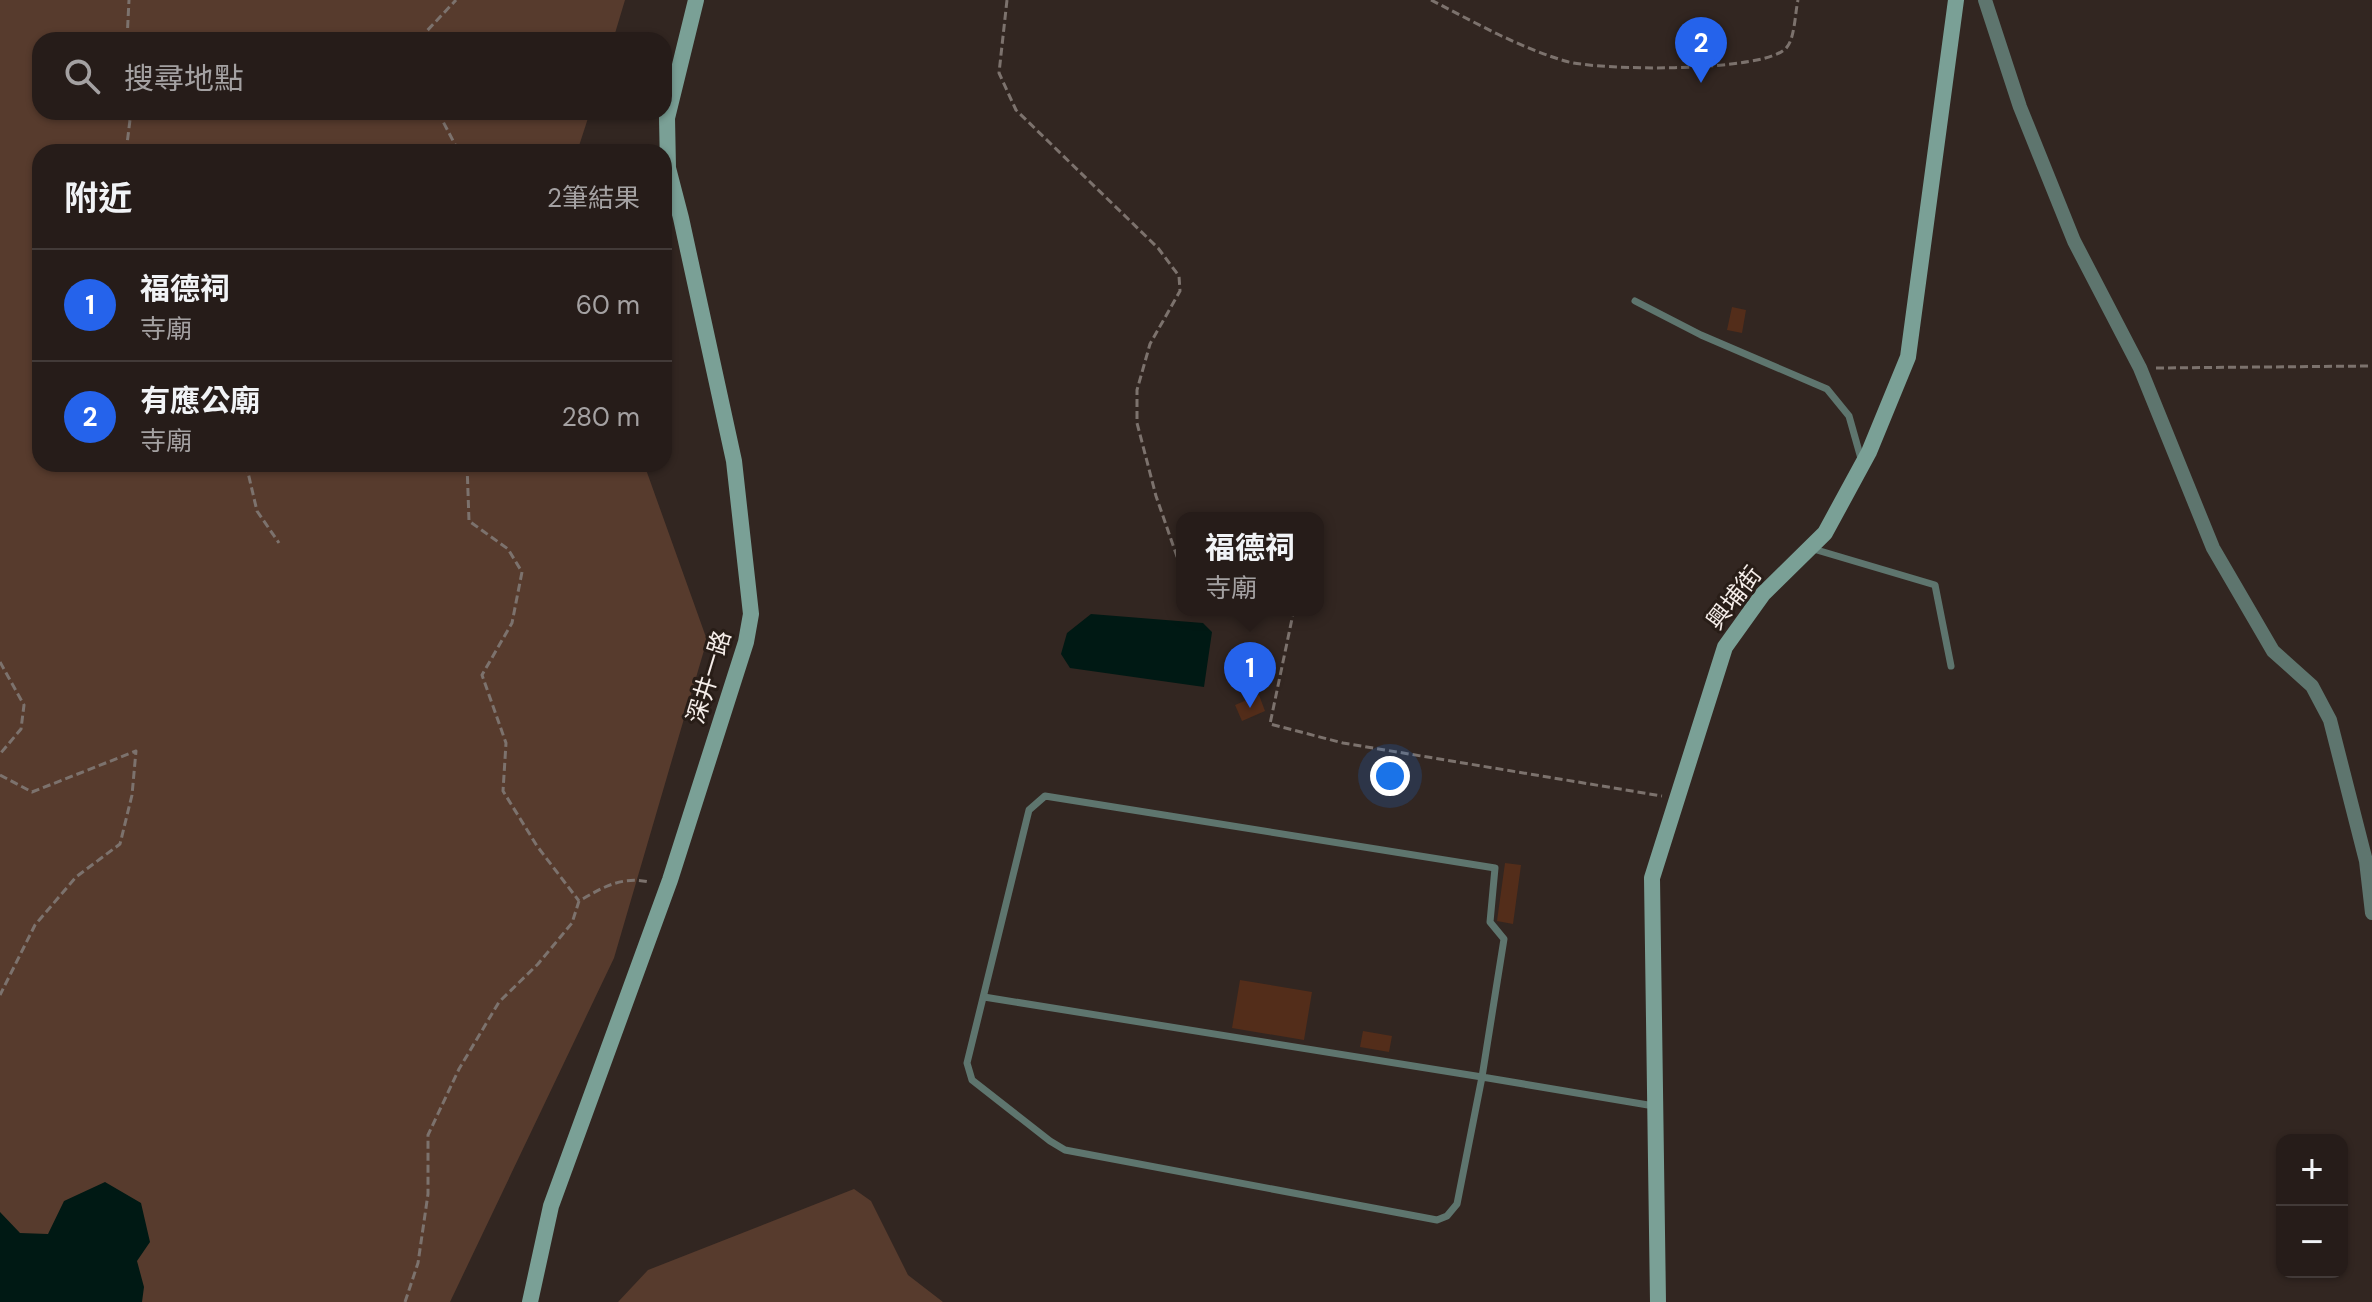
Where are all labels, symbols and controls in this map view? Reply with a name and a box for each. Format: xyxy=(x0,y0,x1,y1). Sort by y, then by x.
pin: 2 xyxy=(1675,17,1727,83)
search box xyxy=(32,32,672,120)
icon: search xyxy=(60,54,104,98)
text: 搜尋地點 xyxy=(124,59,244,98)
text: 附近 xyxy=(64,176,132,221)
text: 2筆結果 xyxy=(547,181,640,215)
text: 福德祠 xyxy=(140,269,230,308)
text: 1 xyxy=(85,288,95,322)
text: 60 m xyxy=(576,288,640,322)
text: 寺廟 xyxy=(140,312,192,346)
text: 有應公廟 xyxy=(140,381,260,420)
text: 2 xyxy=(82,400,98,434)
text: 280 m xyxy=(562,400,640,434)
text: 寺廟 xyxy=(140,424,192,458)
popup xyxy=(1176,512,1324,616)
text: 福德祠 xyxy=(1205,528,1295,567)
street label: 興埔街 xyxy=(1699,560,1768,636)
text: 寺廟 xyxy=(1205,571,1257,605)
street label: 深井一路 xyxy=(680,626,737,727)
pin: 1 xyxy=(1224,642,1276,708)
your location xyxy=(1370,756,1410,796)
map controls xyxy=(2276,1134,2348,1278)
button: + xyxy=(2276,1134,2348,1206)
button: − xyxy=(2276,1206,2348,1278)

